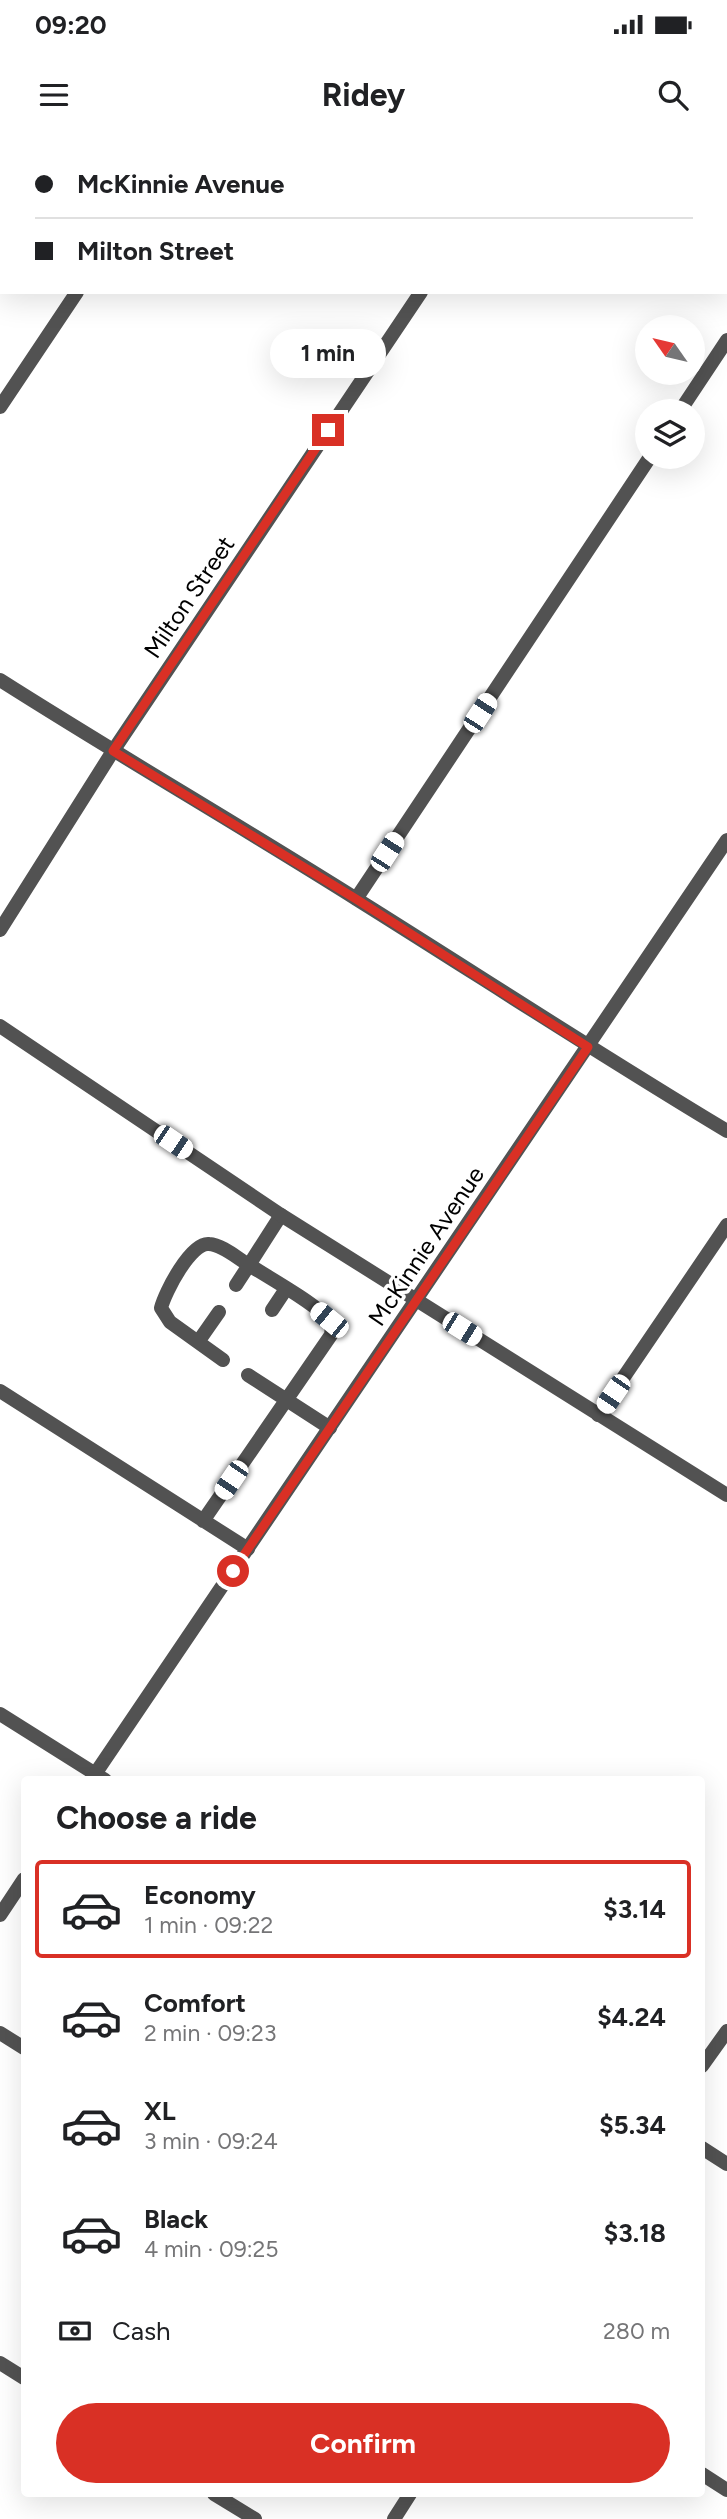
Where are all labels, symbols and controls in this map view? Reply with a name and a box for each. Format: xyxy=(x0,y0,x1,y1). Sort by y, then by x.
text: 09:20 xyxy=(35,9,107,41)
icon: menu xyxy=(35,76,73,114)
text: Ridey xyxy=(322,76,405,114)
icon: search xyxy=(654,76,692,114)
text: McKinnie Avenue xyxy=(77,168,284,200)
text: Milton Street xyxy=(77,235,234,267)
north arrow xyxy=(635,315,705,385)
map controls xyxy=(635,315,705,469)
callout: 1 min xyxy=(270,328,386,378)
text: 1 min xyxy=(301,339,355,367)
button: layers xyxy=(635,399,705,469)
route end xyxy=(312,414,344,446)
street label: Milton Street xyxy=(138,531,240,663)
car xyxy=(460,690,501,736)
car xyxy=(367,829,408,875)
car xyxy=(150,1122,197,1162)
street label: McKinnie Avenue xyxy=(362,1161,490,1331)
car xyxy=(307,1299,352,1341)
car xyxy=(439,1309,486,1349)
car xyxy=(593,1371,634,1417)
car xyxy=(211,1457,252,1503)
route start xyxy=(217,1555,249,1587)
text: Choose a ride xyxy=(56,1799,257,1837)
icon: car xyxy=(60,1878,123,1941)
text: Economy xyxy=(144,1879,256,1911)
text: $3.14 xyxy=(603,1893,666,1925)
text: 1 min · 09:22 xyxy=(144,1911,273,1939)
icon: car xyxy=(60,1986,123,2049)
text: Comfort xyxy=(144,1987,246,2019)
text: $4.24 xyxy=(597,2001,666,2033)
text: 2 min · 09:23 xyxy=(144,2019,276,2047)
icon: car xyxy=(60,2094,123,2157)
text: XL xyxy=(144,2095,176,2127)
text: $5.34 xyxy=(599,2109,666,2141)
text: 3 min · 09:24 xyxy=(144,2127,278,2155)
icon: car xyxy=(60,2202,123,2265)
text: Black xyxy=(144,2203,208,2235)
text: $3.18 xyxy=(604,2217,666,2249)
text: 4 min · 09:25 xyxy=(144,2235,279,2263)
icon: cash xyxy=(56,2312,94,2350)
text: Cash xyxy=(112,2315,171,2347)
text: 280 m xyxy=(603,2317,670,2345)
button: Confirm xyxy=(56,2403,670,2483)

